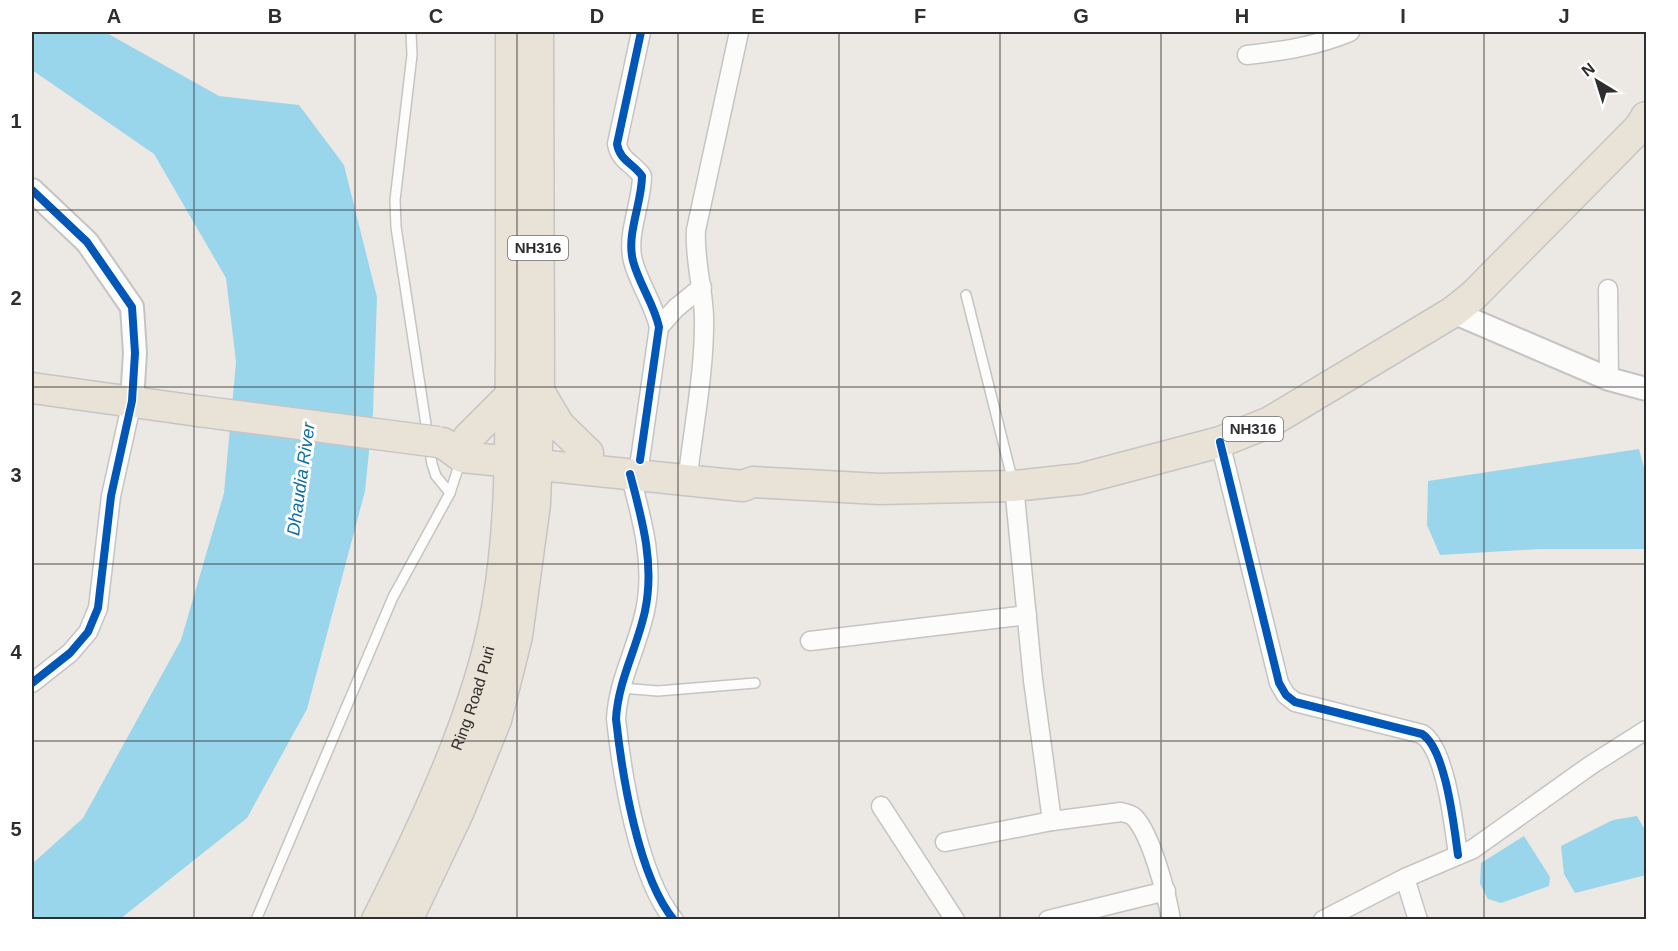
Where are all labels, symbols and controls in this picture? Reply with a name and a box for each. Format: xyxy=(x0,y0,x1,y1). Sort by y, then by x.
text: A xyxy=(107,5,121,27)
text: B xyxy=(268,5,282,27)
text: C xyxy=(429,5,443,27)
text: D xyxy=(590,5,604,27)
text: E xyxy=(751,5,765,27)
text: F xyxy=(914,5,926,27)
text: G xyxy=(1073,5,1089,27)
text: H xyxy=(1235,5,1249,27)
text: I xyxy=(1400,5,1406,27)
text: J xyxy=(1558,5,1570,27)
north arrow xyxy=(1567,51,1627,111)
text: N xyxy=(1578,59,1598,80)
text: 1 xyxy=(10,110,22,132)
road number: NH316 xyxy=(508,236,568,260)
text: 2 xyxy=(10,287,22,309)
road number: NH316 xyxy=(1223,417,1283,441)
water label: Dhaudia River xyxy=(283,420,319,537)
text: 3 xyxy=(10,464,22,486)
text: 4 xyxy=(10,641,22,663)
street label: Ring Road Puri xyxy=(448,644,498,753)
text: 5 xyxy=(10,818,22,840)

